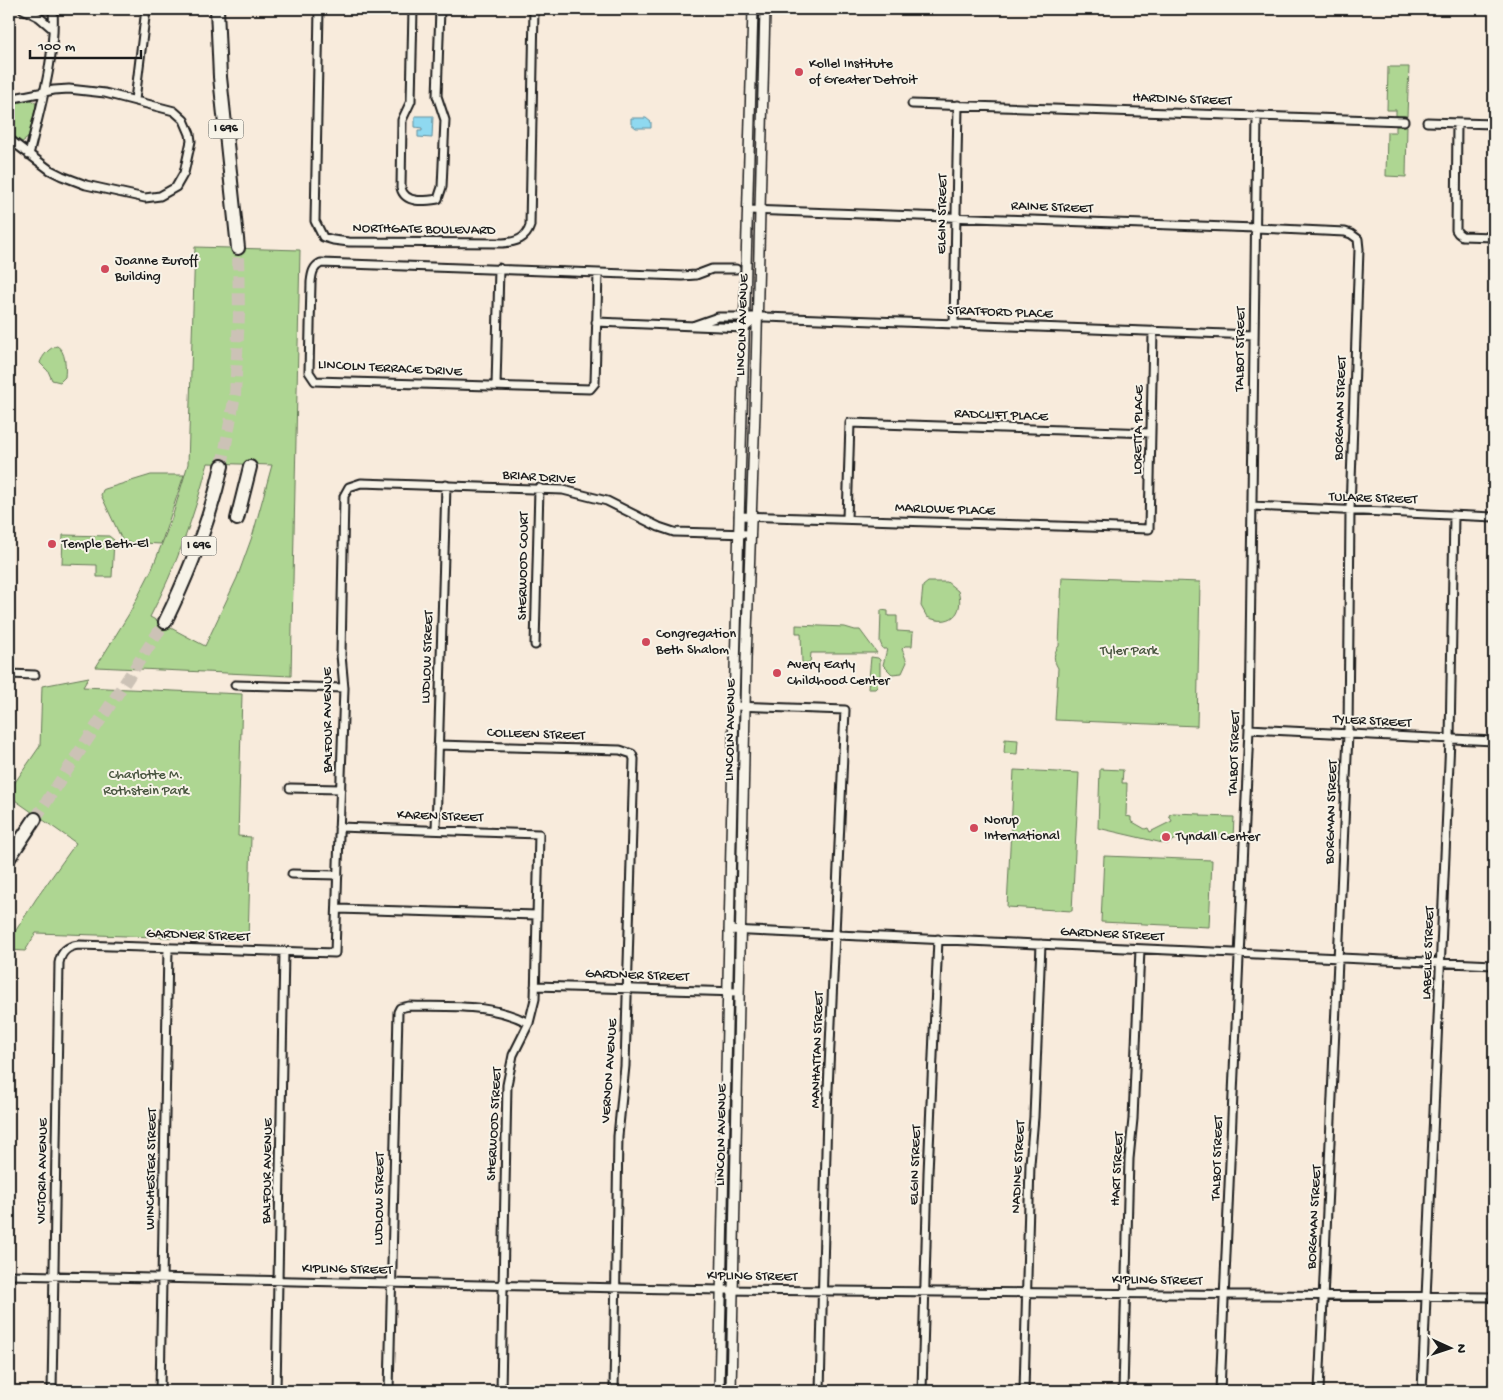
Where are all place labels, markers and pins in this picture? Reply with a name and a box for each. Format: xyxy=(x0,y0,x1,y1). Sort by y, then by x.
place label: Kollel Institute of Greater Detroit xyxy=(809,56,918,89)
marker: Kollel Institute of Greater Detroit xyxy=(793,66,805,78)
place label: Joanne Zuroff Building xyxy=(114,253,199,286)
marker: Joanne Zuroff Building xyxy=(99,263,111,275)
place label: Temple Beth-El xyxy=(61,536,149,553)
marker: Temple Beth-El xyxy=(46,538,58,550)
place label: Congregation Beth Shalom xyxy=(655,626,736,659)
marker: Congregation Beth Shalom xyxy=(640,636,652,648)
place label: Avery Early Childhood Center xyxy=(787,657,890,690)
marker: Avery Early Childhood Center xyxy=(771,667,783,679)
place label: Norup International xyxy=(984,812,1060,845)
marker: Norup International xyxy=(968,822,980,834)
place label: Tyndall Center xyxy=(1175,829,1261,846)
marker: Tyndall Center xyxy=(1160,831,1172,843)

